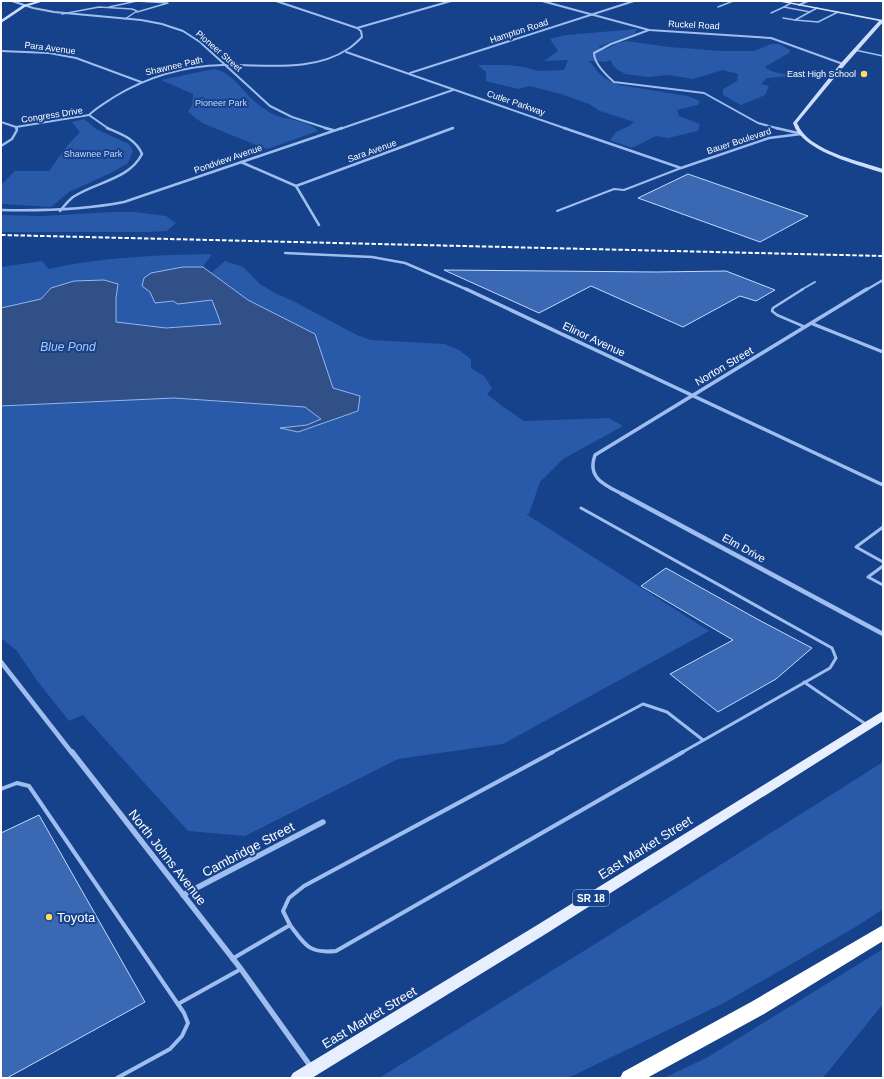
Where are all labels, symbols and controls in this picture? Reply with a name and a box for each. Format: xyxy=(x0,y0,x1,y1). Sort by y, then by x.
street label: Hampton Road xyxy=(489,17,549,45)
street label: Ruckel Road xyxy=(668,19,720,31)
street label: Pioneer Street xyxy=(194,28,244,74)
street label: Para Avenue xyxy=(24,40,76,56)
street label: Shawnee Path xyxy=(144,55,204,77)
place label: East High School xyxy=(787,69,856,79)
marker: East High School xyxy=(859,69,869,79)
street label: Cutler Parkway xyxy=(486,88,547,118)
park label: Pioneer Park xyxy=(195,98,248,108)
street label: Congress Drive xyxy=(21,105,83,125)
street label: Bauer Boulevard xyxy=(706,126,772,156)
street label: Sara Avenue xyxy=(346,138,398,164)
street label: Pondview Avenue xyxy=(193,143,263,175)
park label: Shawnee Park xyxy=(64,149,123,159)
street label: Elinor Avenue xyxy=(561,319,627,359)
water label: Blue Pond xyxy=(40,340,96,354)
street label: Norton Street xyxy=(693,344,755,388)
street label: Elm Drive xyxy=(720,531,768,565)
street label: North Johns Avenue xyxy=(126,807,209,908)
street label: East Market Street xyxy=(596,812,695,882)
street label: Cambridge Street xyxy=(200,819,297,880)
road number: SR 18 xyxy=(573,890,609,906)
place label: Toyota xyxy=(57,910,96,925)
marker: Toyota xyxy=(44,912,54,922)
street label: East Market Street xyxy=(319,983,420,1052)

